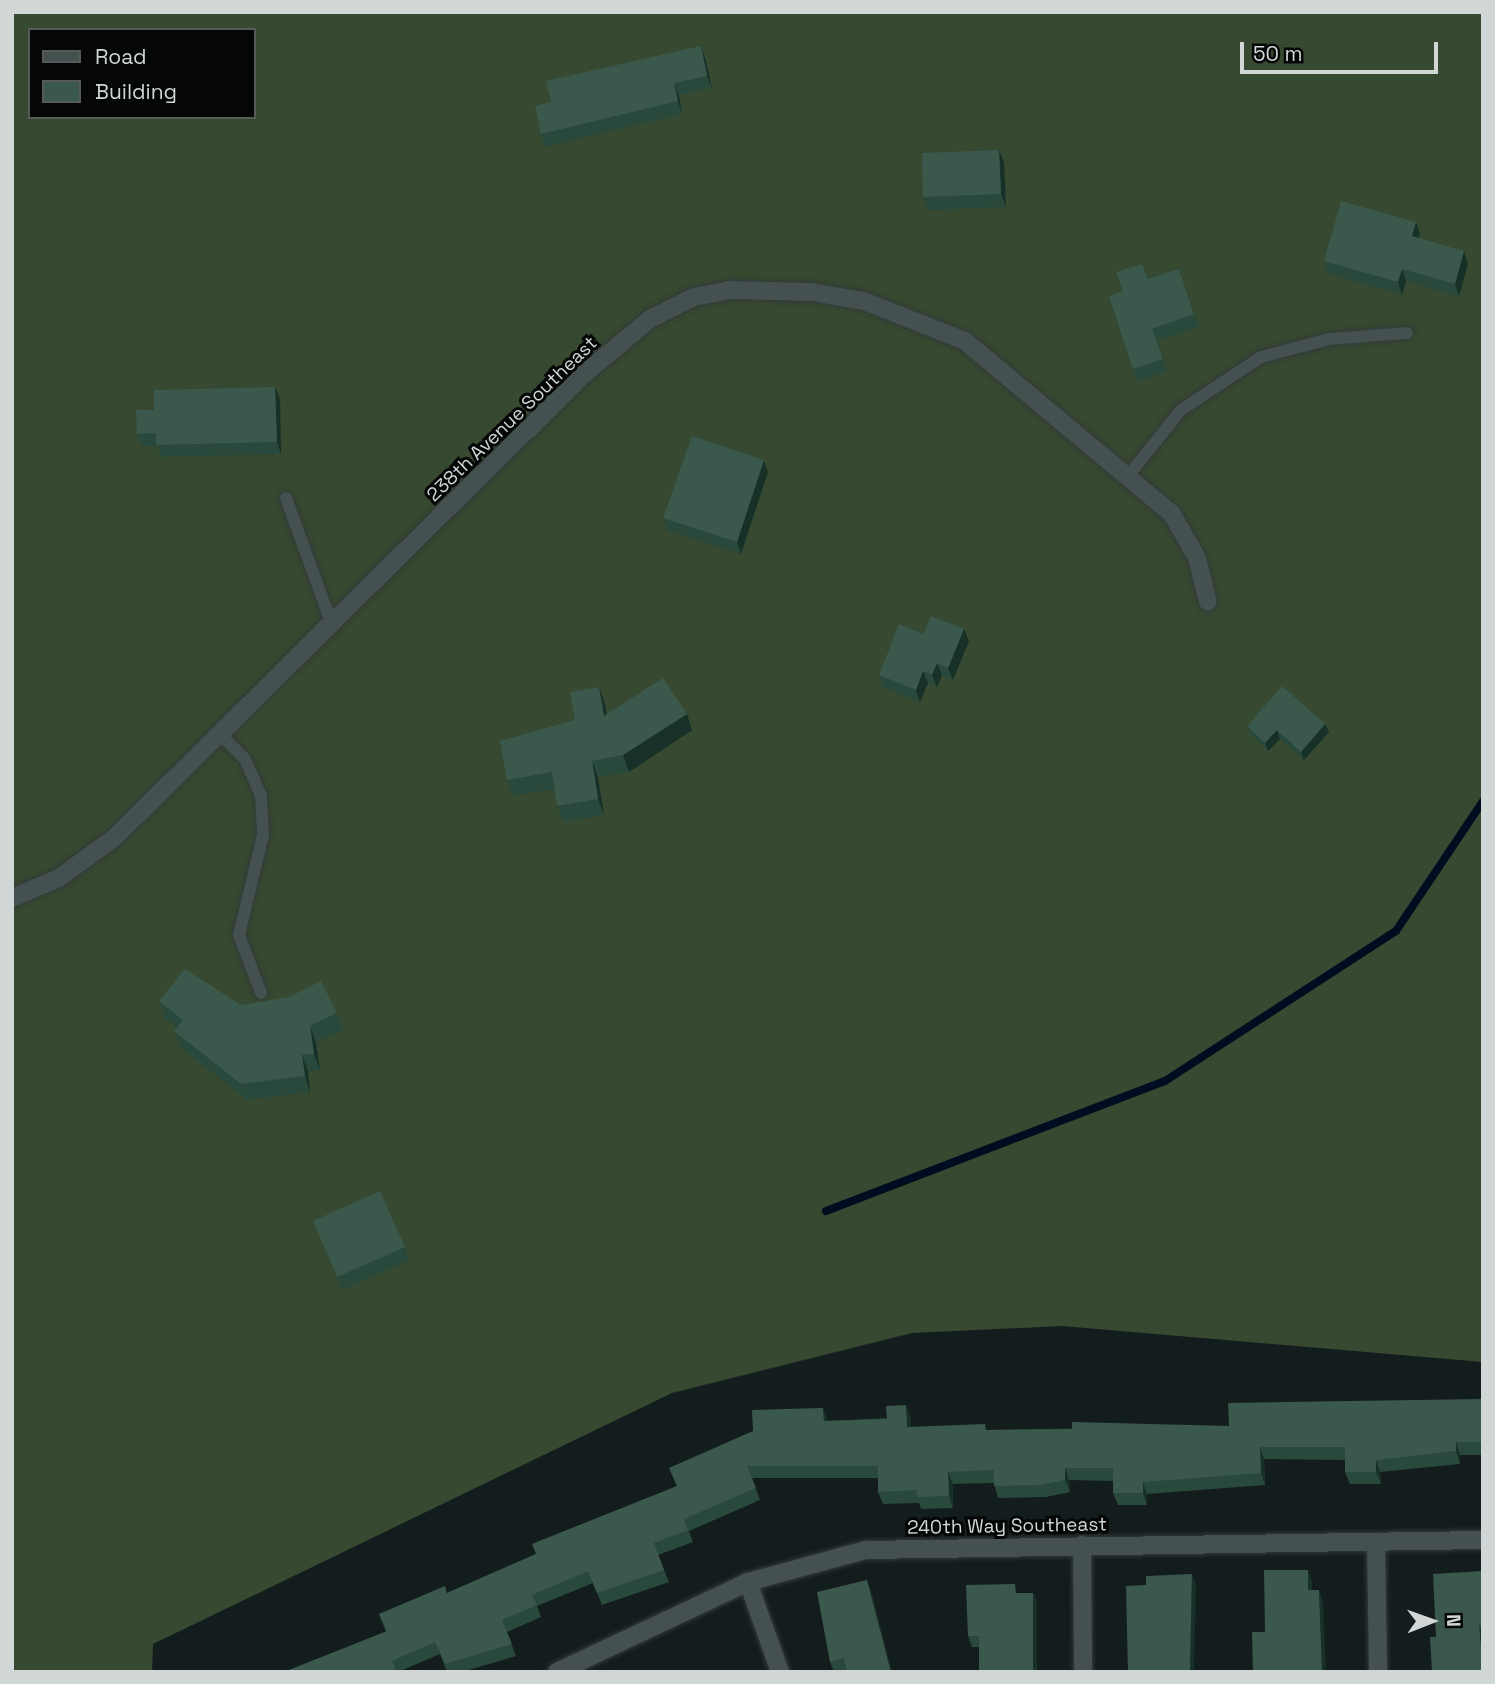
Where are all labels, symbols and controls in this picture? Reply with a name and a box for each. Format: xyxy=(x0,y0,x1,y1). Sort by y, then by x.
legend xyxy=(28,28,256,119)
scale bar xyxy=(1243,28,1441,72)
text: 50 m xyxy=(1253,40,1303,67)
text: Road xyxy=(95,43,147,70)
text: Building xyxy=(95,78,177,105)
street label: 238th Avenue Southeast xyxy=(422,332,602,506)
street label: 240th Way Southeast xyxy=(907,1513,1107,1539)
north arrow xyxy=(1397,1586,1467,1656)
text: N xyxy=(1441,1614,1466,1627)

